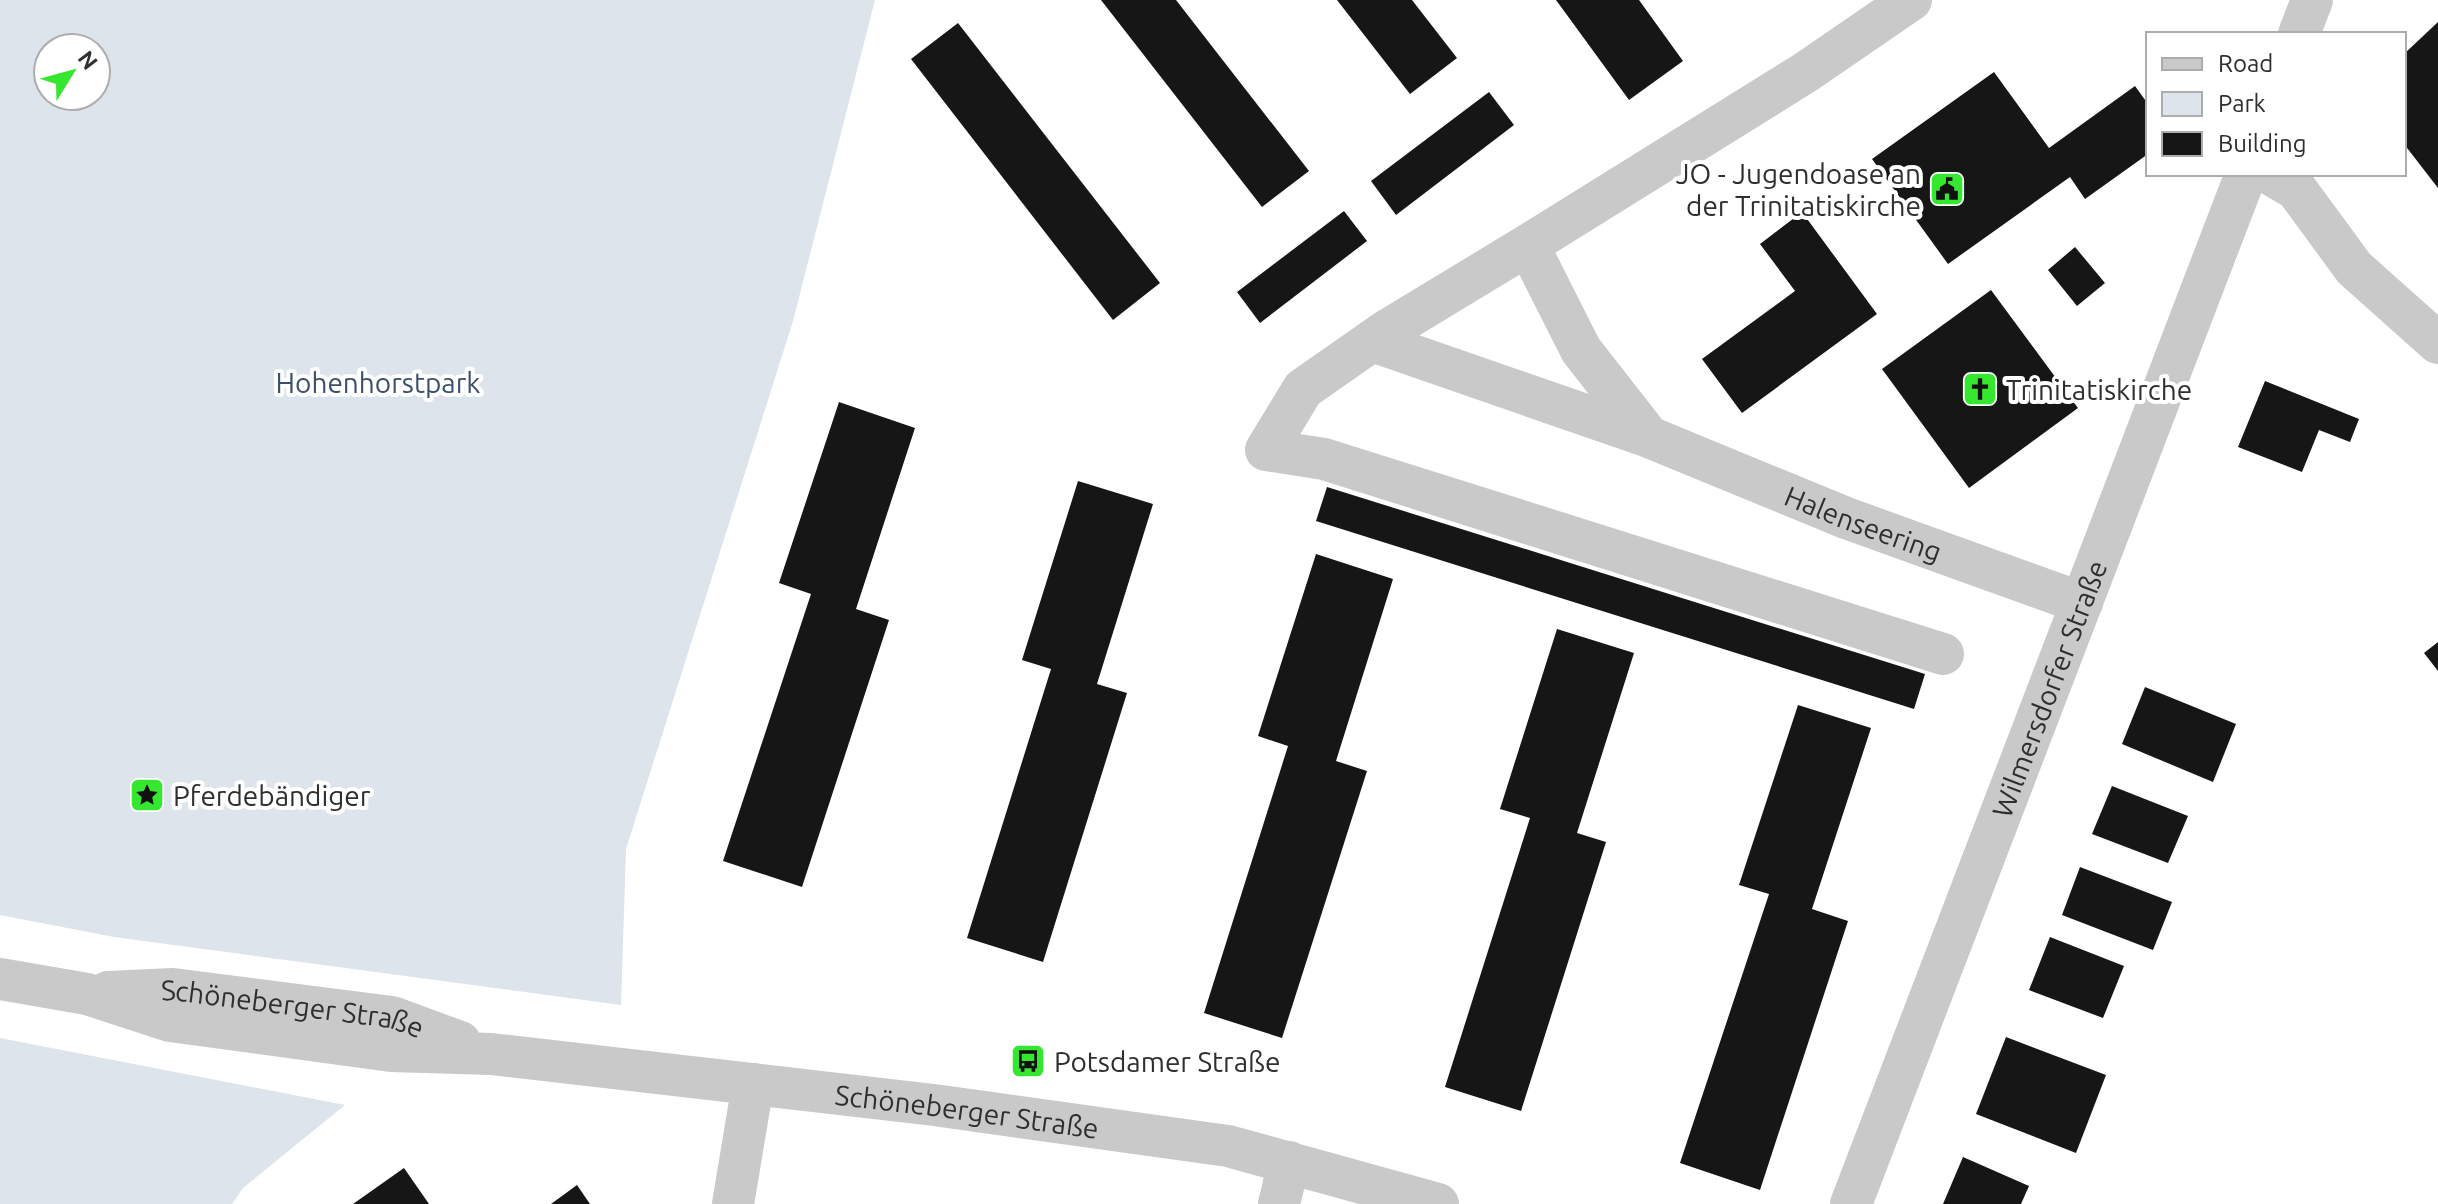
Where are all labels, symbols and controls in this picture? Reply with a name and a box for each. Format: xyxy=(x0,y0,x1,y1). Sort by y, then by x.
north arrow xyxy=(32,32,112,112)
legend xyxy=(2146,32,2406,176)
text: N xyxy=(73,46,103,74)
text: Road xyxy=(2218,50,2273,77)
text: Park xyxy=(2218,90,2266,117)
text: Building xyxy=(2218,130,2306,157)
place label: JO - Jugendoase an der Trinitatiskirche xyxy=(1676,158,1921,221)
public building icon: JO - Jugendoase an der Trinitatiskirche xyxy=(1928,170,1966,208)
park label: Hohenhorstpark xyxy=(276,367,481,398)
church icon: Trinitatiskirche xyxy=(1961,370,1999,408)
place label: Trinitatiskirche xyxy=(2006,374,2192,405)
street label: Halenseering xyxy=(1780,479,1946,567)
street label: Wilmersdorfer Straße xyxy=(1985,556,2112,821)
place icon: Pferdebändiger xyxy=(128,776,166,814)
place label: Pferdebändiger xyxy=(173,780,371,811)
street label: Schöneberger Straße xyxy=(160,973,428,1043)
bus stop icon: Potsdamer Straße xyxy=(1009,1042,1047,1080)
place label: Potsdamer Straße xyxy=(1054,1046,1280,1077)
street label: Schöneberger Straße xyxy=(833,1078,1101,1143)

